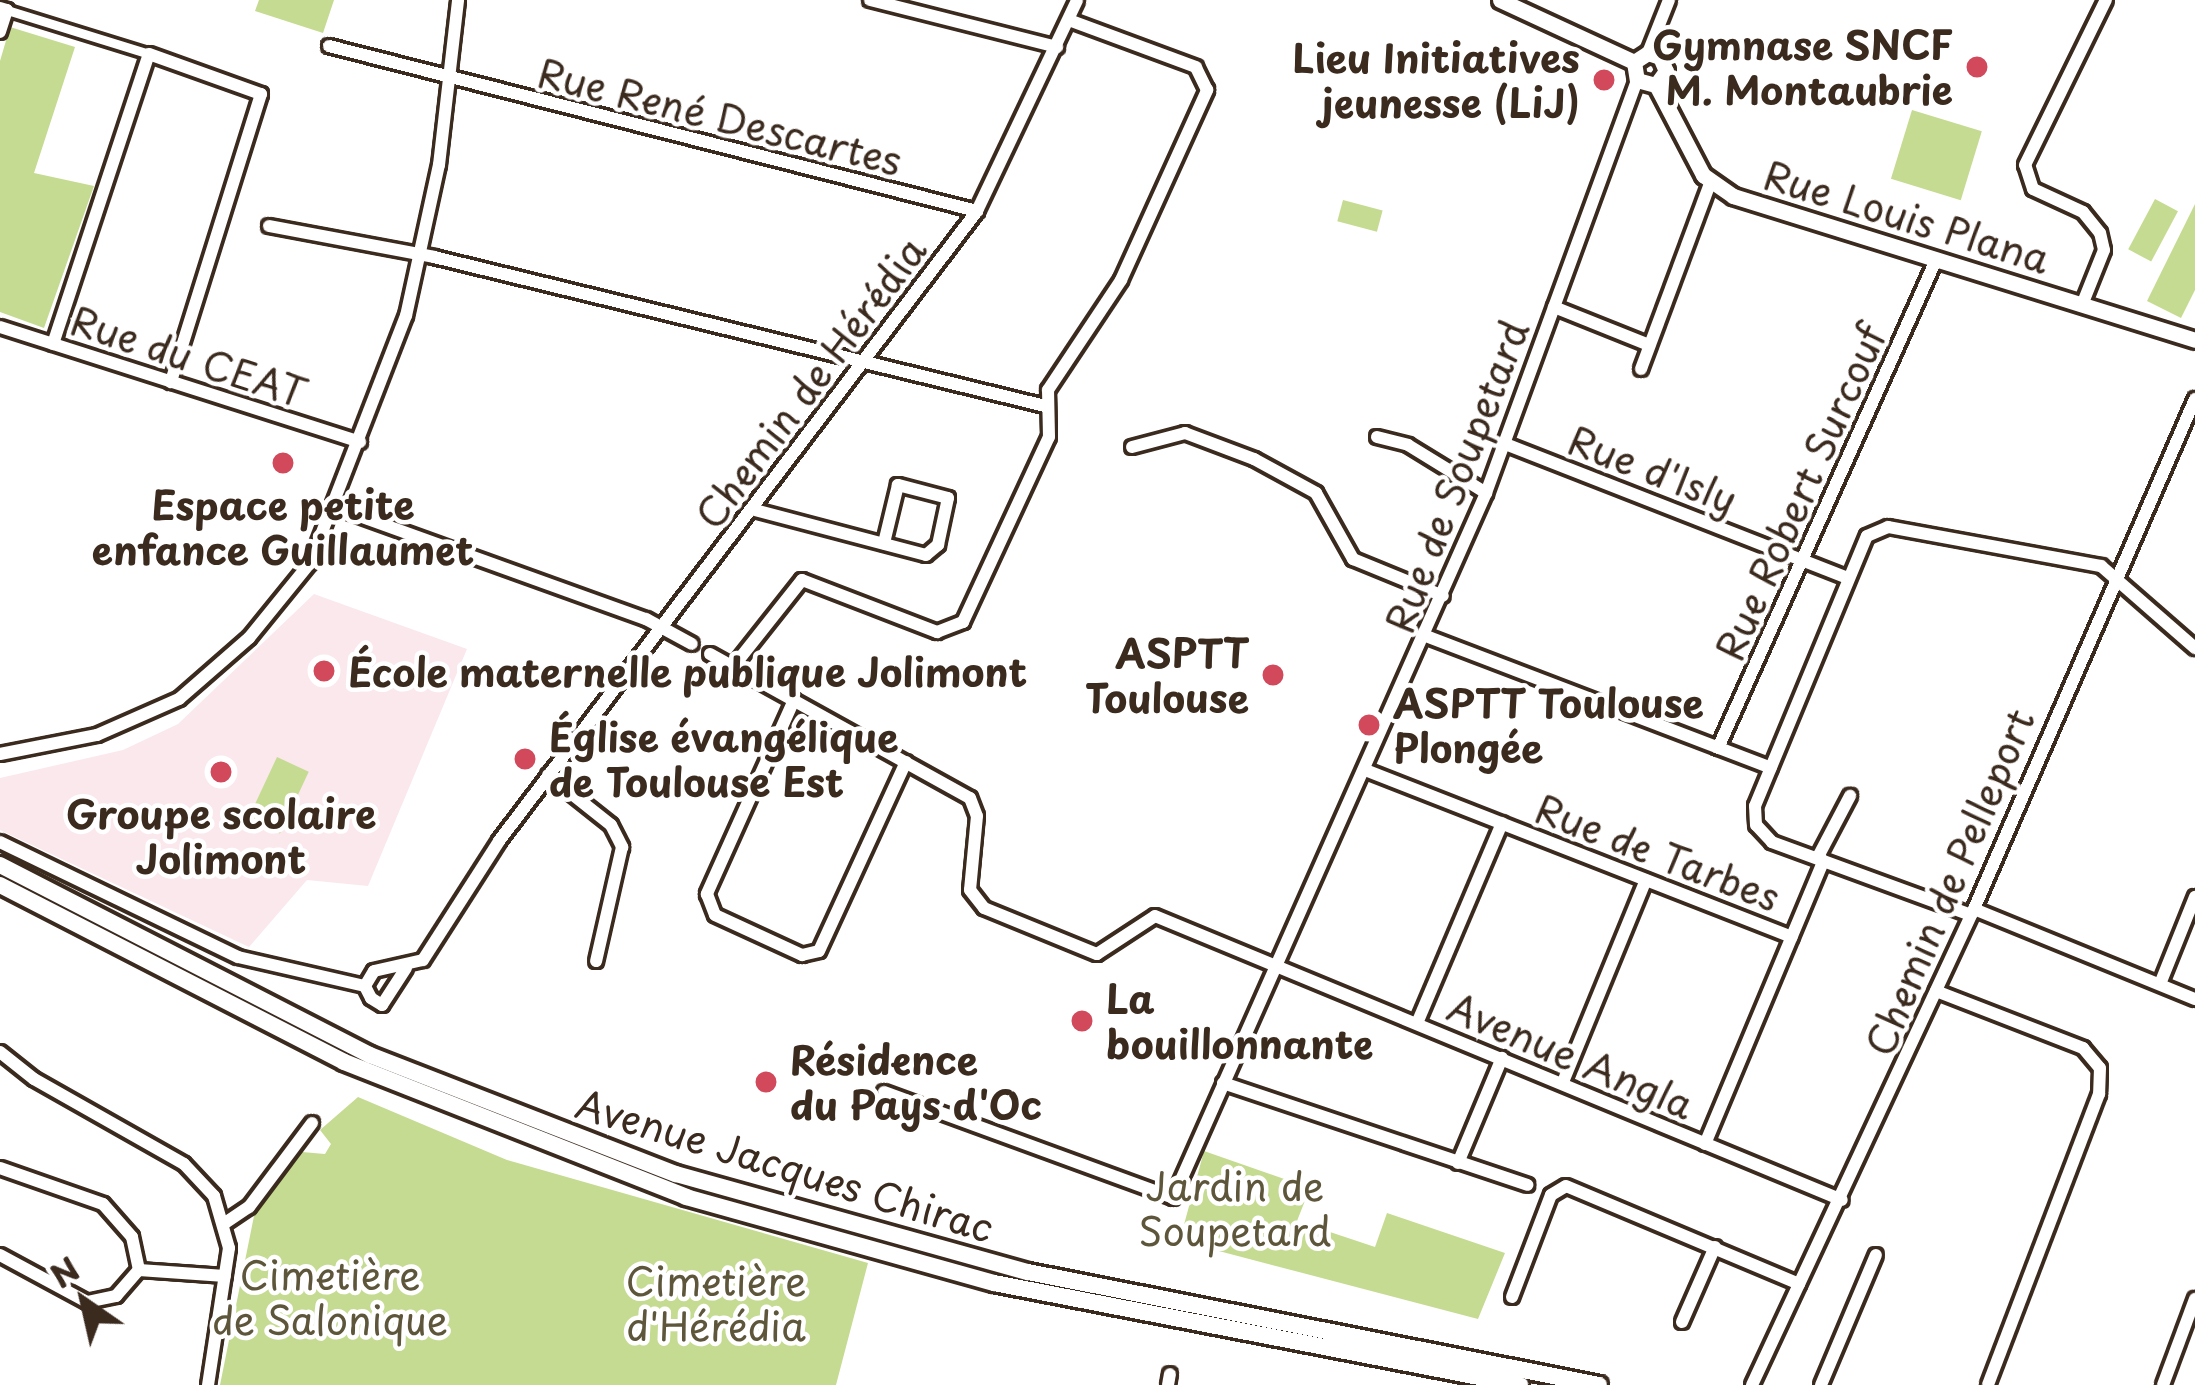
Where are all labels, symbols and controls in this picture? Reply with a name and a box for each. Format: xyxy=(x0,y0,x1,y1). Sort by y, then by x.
place label: Gymnase SNCF M. Montaubrie xyxy=(1651,22,1953,113)
place label: Lieu Initiatives jeunesse (LiJ) xyxy=(1291,35,1580,126)
street label: Rue René Descartes xyxy=(531,48,909,184)
marker: Gymnase SNCF M. Montaubrie xyxy=(1964,54,1990,80)
marker: Lieu Initiatives jeunesse (LiJ) xyxy=(1591,67,1617,93)
street label: Rue Louis Plana xyxy=(1758,150,2056,282)
street label: Chemin de Hérédia xyxy=(684,226,936,538)
street label: Rue du CEAT xyxy=(63,295,315,417)
street label: Rue de Soupetard xyxy=(1374,312,1538,640)
street label: Rue Robert Surcouf xyxy=(1704,314,1896,670)
street label: Rue d'Isly xyxy=(1561,415,1745,523)
marker: Espace petite enfance Guillaumet xyxy=(270,450,296,476)
place label: Espace petite enfance Guillaumet xyxy=(92,482,474,573)
place label: ASPTT Toulouse xyxy=(1085,630,1249,721)
place label: École maternelle publique Jolimont xyxy=(348,648,1032,694)
marker: École maternelle publique Jolimont xyxy=(311,658,337,684)
marker: ASPTT Toulouse xyxy=(1260,662,1286,688)
place label: ASPTT Toulouse Plongée xyxy=(1393,680,1703,771)
street label: Chemin de Pelleport xyxy=(1854,701,2044,1063)
marker: ASPTT Toulouse Plongée xyxy=(1356,712,1382,738)
place label: Église évangélique de Toulouse Est xyxy=(549,714,900,805)
marker: Église évangélique de Toulouse Est xyxy=(512,746,538,772)
marker: Groupe scolaire Jolimont xyxy=(208,759,234,785)
street label: Rue de Tarbes xyxy=(1526,783,1790,921)
place label: Groupe scolaire Jolimont xyxy=(66,791,376,882)
place label: La bouillonnante xyxy=(1106,976,1373,1067)
street label: Avenue Angla xyxy=(1442,983,1700,1127)
marker: La bouillonnante xyxy=(1069,1008,1095,1034)
place label: Résidence du Pays d'Oc xyxy=(790,1037,1042,1128)
marker: Résidence du Pays d'Oc xyxy=(753,1069,779,1095)
street label: Avenue Jacques Chirac xyxy=(570,1079,1000,1251)
park label: Jardin de Soupetard xyxy=(1139,1163,1331,1254)
north arrow xyxy=(24,1241,144,1361)
text: N xyxy=(39,1243,89,1299)
park label: Cimetière de Salonique xyxy=(211,1252,449,1343)
park label: Cimetière d'Hérédia xyxy=(626,1258,806,1349)

